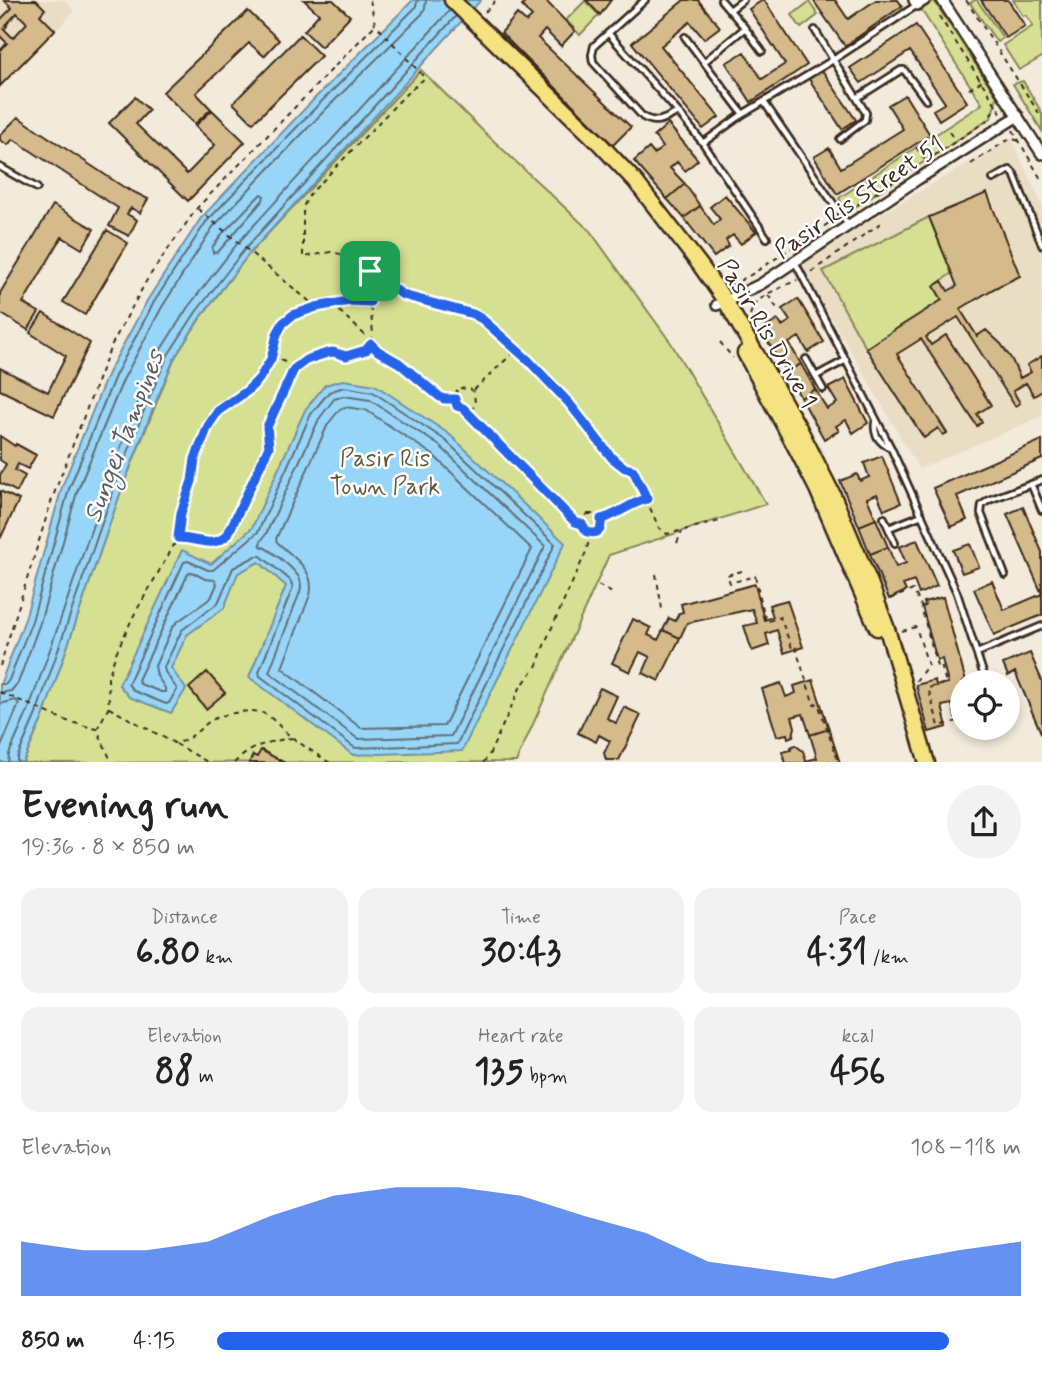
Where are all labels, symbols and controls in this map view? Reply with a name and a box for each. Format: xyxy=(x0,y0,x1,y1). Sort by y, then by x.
street label: Pasir Ris Street 51 xyxy=(769,130,951,267)
pin xyxy=(340,241,400,301)
icon: arrive xyxy=(351,252,389,290)
street label: Pasir Ris Drive 1 xyxy=(710,253,824,414)
water label: Sungei Tampines xyxy=(76,344,176,528)
park label: Pasir Ris Town Park xyxy=(330,444,440,503)
map controls xyxy=(950,670,1020,740)
button: locate xyxy=(950,670,1020,740)
text: Evening run xyxy=(21,782,228,831)
button: share xyxy=(947,785,1021,859)
text: 19:36 · 8 × 850 m xyxy=(21,833,195,863)
text: Distance xyxy=(151,905,218,930)
text: Time xyxy=(501,905,541,930)
text: Pace xyxy=(839,905,877,930)
text: 6.80 xyxy=(135,930,200,976)
text: 30:43 xyxy=(481,930,561,976)
text: 4:31 xyxy=(807,930,867,976)
text: km xyxy=(200,945,233,970)
text: /km xyxy=(867,945,909,970)
text: Elevation xyxy=(147,1024,222,1049)
text: Heart rate xyxy=(478,1024,564,1049)
text: kcal xyxy=(842,1024,874,1049)
text: 88 xyxy=(155,1049,194,1095)
text: 135 xyxy=(474,1049,524,1095)
text: 456 xyxy=(830,1049,885,1095)
text: m xyxy=(194,1064,214,1089)
text: bpm xyxy=(524,1064,568,1089)
text: Elevation xyxy=(21,1133,112,1163)
text: 108–118 m xyxy=(910,1133,1021,1163)
text: 850 m xyxy=(21,1326,85,1356)
text: 4:15 xyxy=(133,1326,175,1356)

